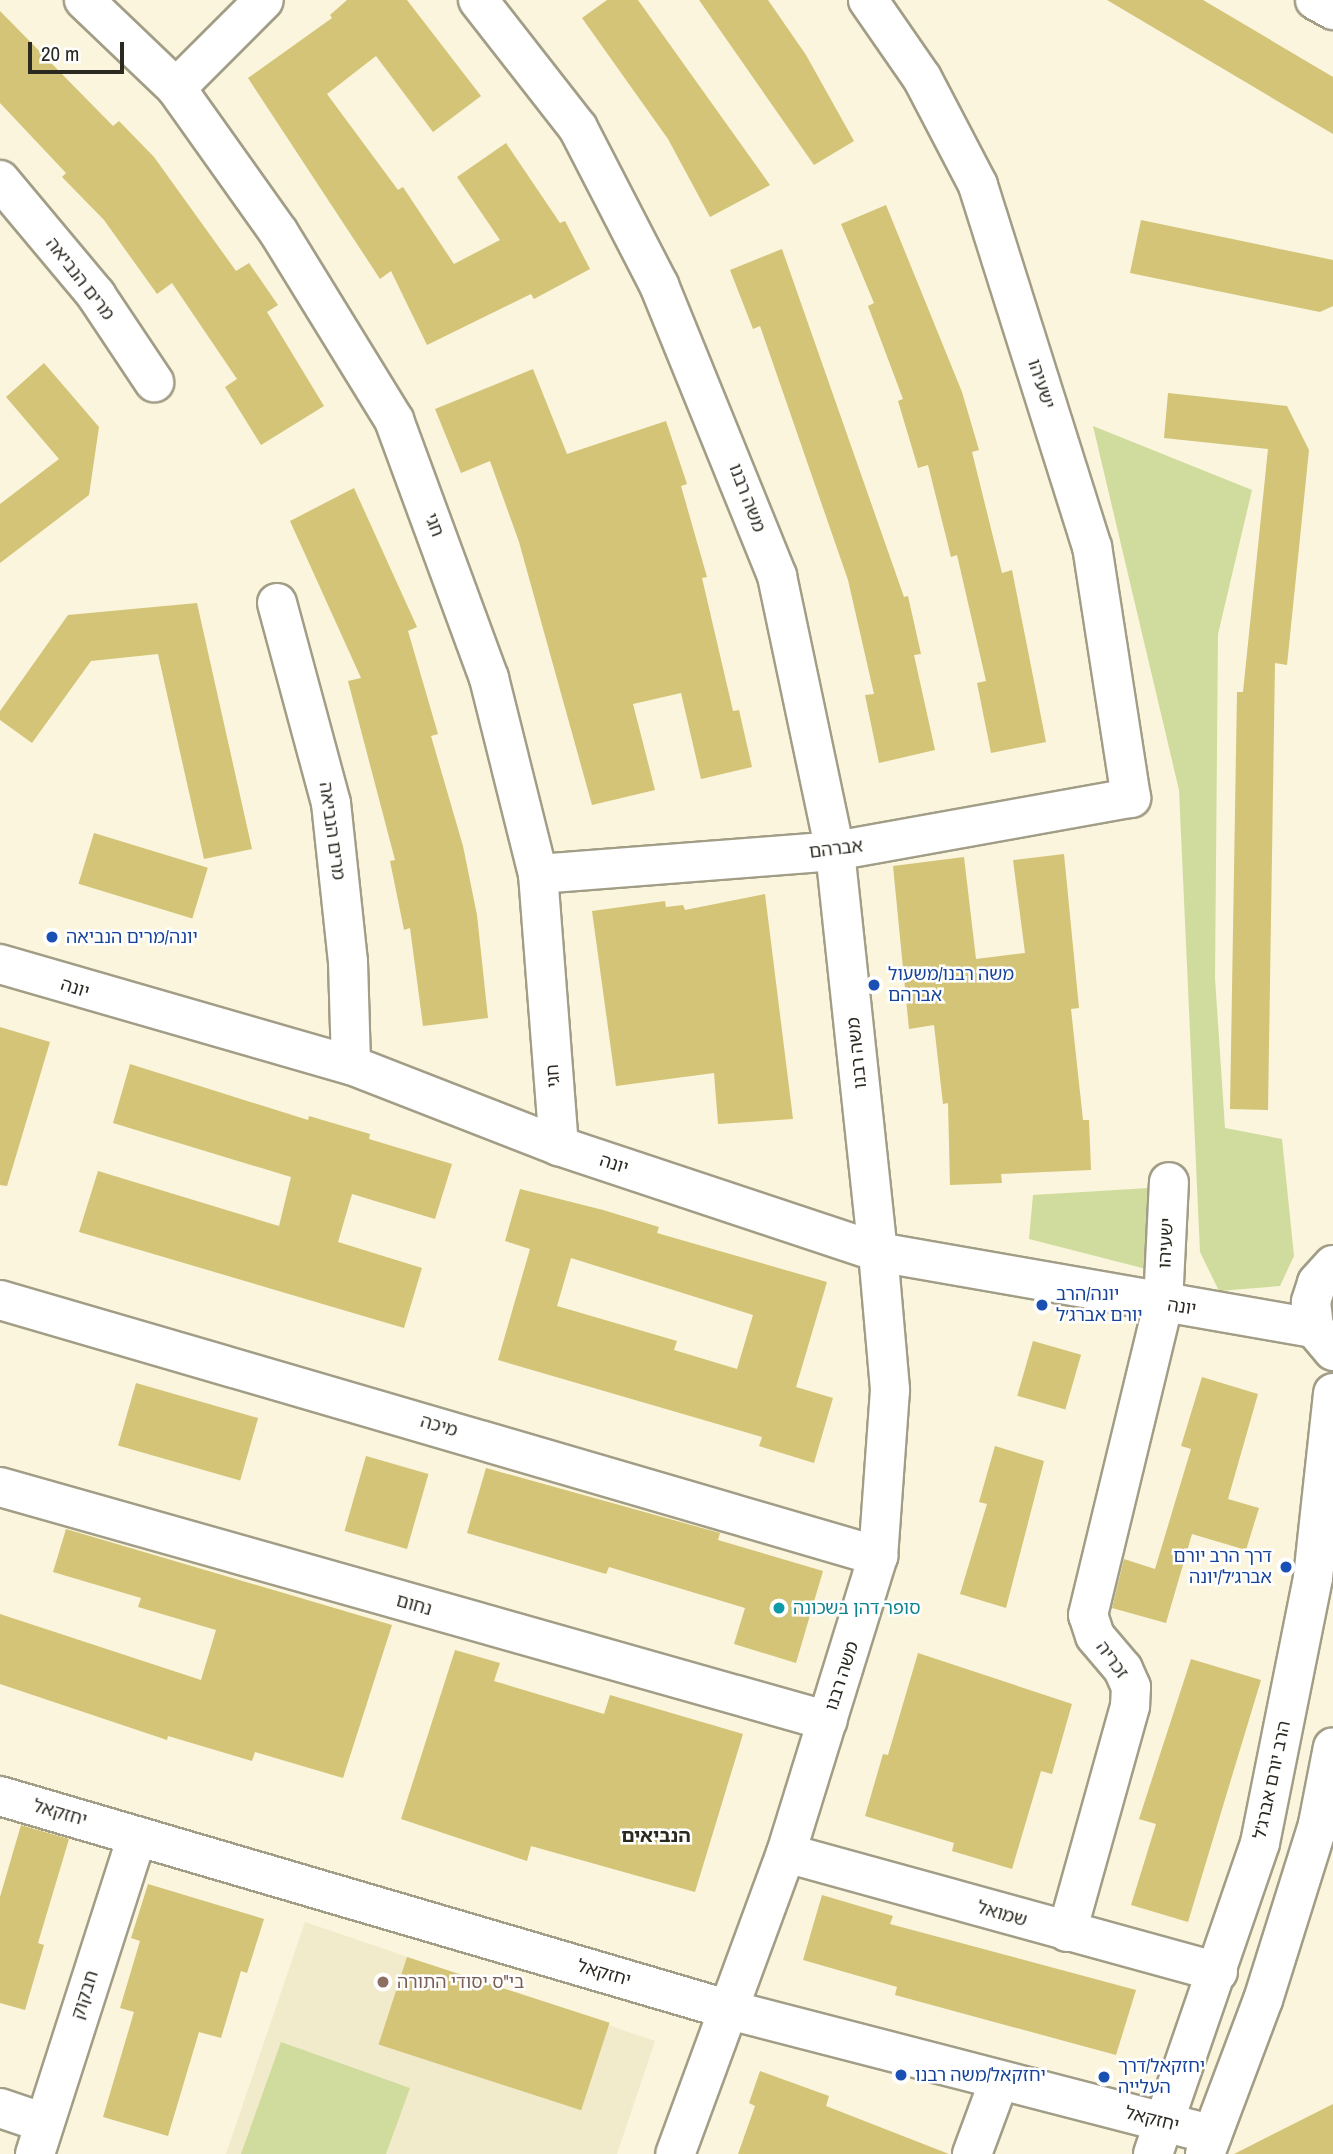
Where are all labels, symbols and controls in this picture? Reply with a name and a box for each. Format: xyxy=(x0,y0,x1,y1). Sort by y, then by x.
scale bar xyxy=(32,28,128,72)
text: 20 m xyxy=(41,39,79,68)
street label: מרים הנביאה xyxy=(41,233,119,325)
street label: ישעיהו xyxy=(1023,357,1059,411)
street label: משה רבנו xyxy=(724,461,770,535)
street label: חגי xyxy=(420,510,448,540)
street label: מרים הנביאה xyxy=(314,781,350,881)
street label: אברהם xyxy=(808,835,864,863)
place label: יונה/מרים הנביאה xyxy=(66,926,198,948)
marker: יונה/מרים הנביאה xyxy=(44,929,60,945)
place label: משה רבנו/משעול אברהם xyxy=(888,964,1014,1006)
street label: יונה xyxy=(58,973,92,1003)
marker: משה רבנו/משעול אברהם xyxy=(866,977,882,993)
street label: משה רבנו xyxy=(843,1016,871,1090)
street label: חגי xyxy=(541,1064,565,1088)
street label: יונה xyxy=(597,1149,631,1179)
street label: ישעיהו xyxy=(1154,1217,1178,1269)
place label: יונה/הרב יורם אברג׳ל xyxy=(1056,1284,1142,1326)
street label: יונה xyxy=(1166,1294,1198,1320)
marker: יונה/הרב יורם אברג׳ל xyxy=(1034,1297,1050,1313)
street label: מיכה xyxy=(418,1410,460,1442)
place label: דרך הרב יורם אברג׳ל/יונה xyxy=(1173,1546,1272,1588)
marker: דרך הרב יורם אברג׳ל/יונה xyxy=(1278,1559,1294,1575)
street label: נחום xyxy=(394,1590,434,1620)
place label: סופר דהן בשכונה xyxy=(793,1597,920,1619)
marker: סופר דהן בשכונה xyxy=(771,1600,787,1616)
street label: זכריה xyxy=(1091,1637,1133,1683)
street label: משה רבנו xyxy=(821,1639,863,1713)
street label: הרב יורם אברג'ל xyxy=(1249,1719,1295,1841)
street label: יחזקאל xyxy=(31,1795,89,1831)
district label: הנביאים xyxy=(621,1825,691,1847)
street label: שמואל xyxy=(974,1897,1030,1931)
street label: יחזקאל xyxy=(575,1955,633,1991)
street label: חבקוק xyxy=(67,1968,103,2022)
place label: בי"ס יסודי התורה xyxy=(397,1971,524,1993)
marker: בי"ס יסודי התורה xyxy=(375,1974,391,1990)
place label: יחזקאל/דרך העלייה xyxy=(1118,2056,1205,2098)
place label: יחזקאל/משה רבנו xyxy=(915,2064,1046,2086)
marker: יחזקאל/משה רבנו xyxy=(893,2067,909,2083)
marker: יחזקאל/דרך העלייה xyxy=(1096,2069,1112,2085)
street label: יחזקאל xyxy=(1123,2102,1181,2136)

